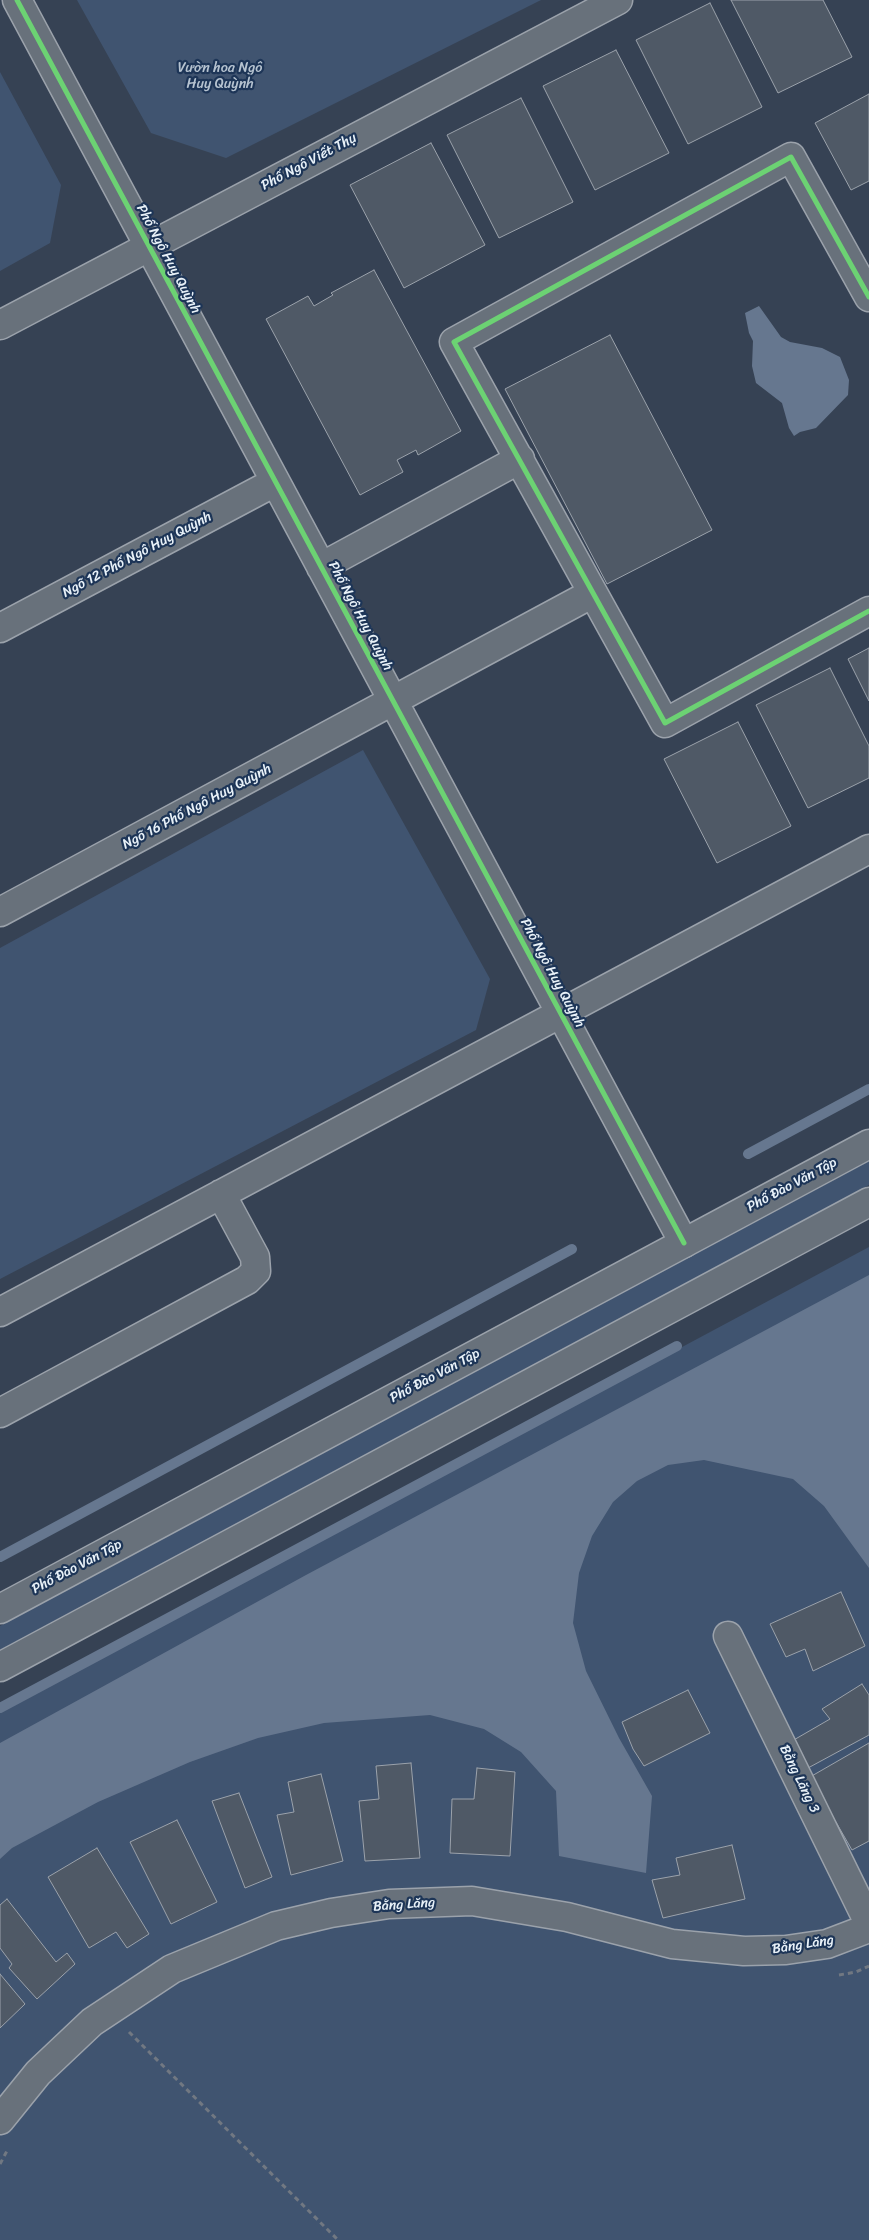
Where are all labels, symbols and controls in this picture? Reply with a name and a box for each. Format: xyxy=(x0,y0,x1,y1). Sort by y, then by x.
park label: Vườn hoa Ngô Huy Quỳnh xyxy=(178,60,262,92)
street label: Phố Ngô Viết Thụ xyxy=(258,130,360,194)
street label: Phố Ngô Huy Quỳnh xyxy=(132,202,204,316)
street label: Ngõ 12 Phố Ngô Huy Quỳnh xyxy=(60,509,214,601)
street label: Phố Ngô Huy Quỳnh xyxy=(324,559,396,673)
street label: Ngõ 16 Phố Ngô Huy Quỳnh xyxy=(120,761,274,853)
street label: Phố Ngô Huy Quỳnh xyxy=(516,916,588,1030)
street label: Phố Đào Văn Tập xyxy=(744,1154,840,1216)
street label: Phố Đào Văn Tập xyxy=(387,1345,483,1407)
street label: Phố Đào Văn Tập xyxy=(29,1536,125,1598)
street label: Bằng Lăng 3 xyxy=(775,1742,823,1816)
street label: Bằng Lăng xyxy=(372,1894,436,1916)
street label: Bằng Lăng xyxy=(771,1932,835,1958)

